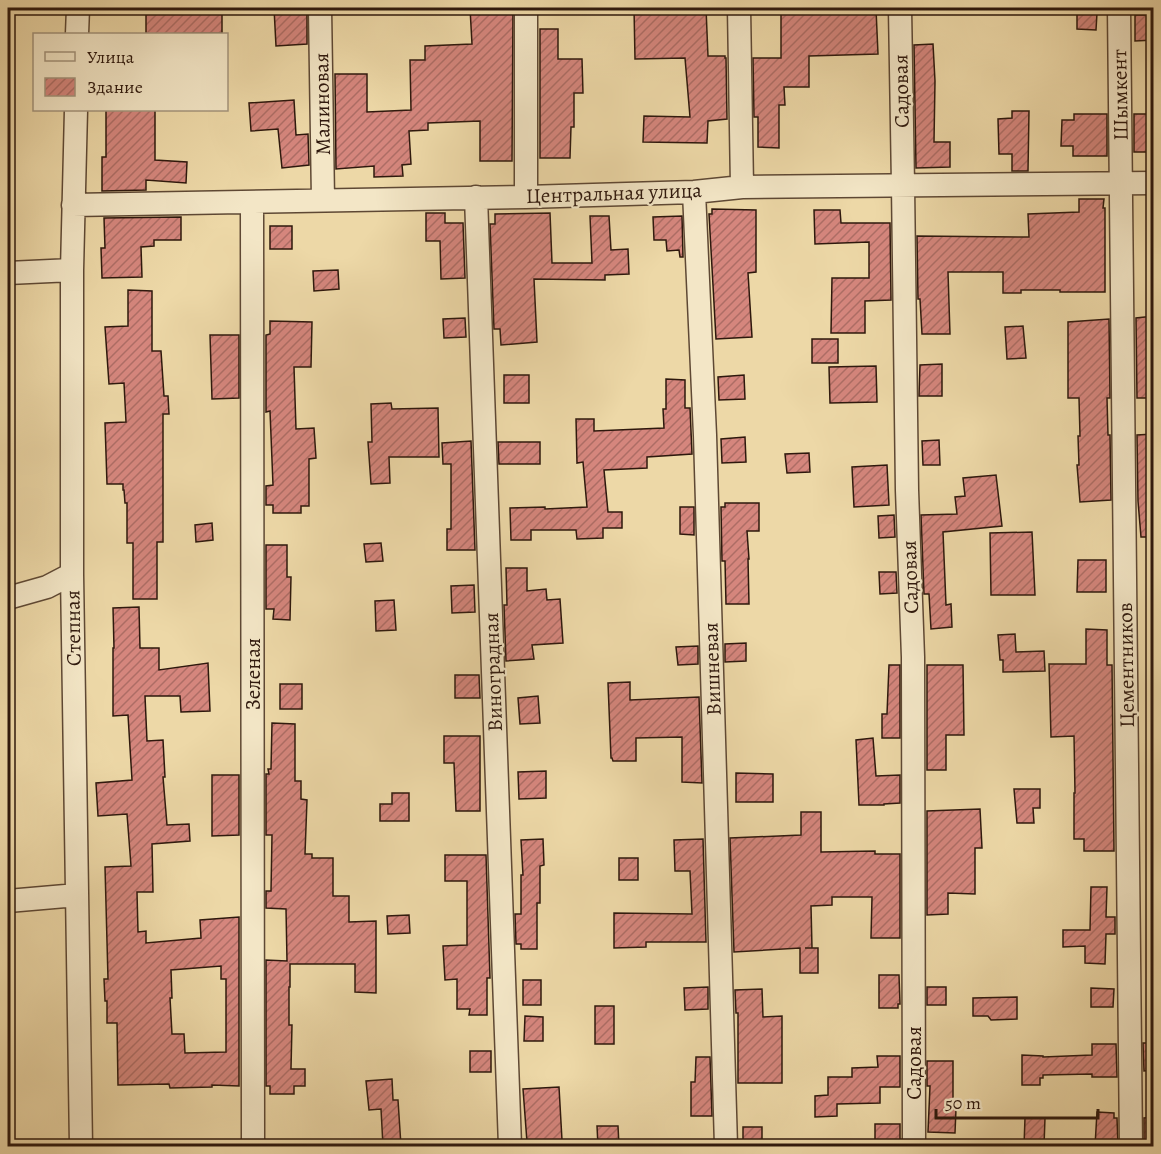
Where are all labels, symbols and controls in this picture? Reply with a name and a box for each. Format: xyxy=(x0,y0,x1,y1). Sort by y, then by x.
legend xyxy=(33,33,228,111)
text: Улица xyxy=(87,45,135,69)
street label: Шымкент xyxy=(1105,49,1135,141)
street label: Малиновая xyxy=(307,52,337,156)
street label: Садовая xyxy=(886,54,916,128)
text: Здание xyxy=(87,75,143,99)
street label: Центральная улица xyxy=(525,176,703,210)
street label: Садовая xyxy=(895,540,925,614)
street label: Степная xyxy=(58,590,88,666)
street label: Цементников xyxy=(1111,602,1141,728)
street label: Виноградная xyxy=(477,612,509,732)
street label: Вишневая xyxy=(696,622,728,716)
street label: Зеленая xyxy=(239,638,267,710)
street label: Садовая xyxy=(900,1026,928,1100)
scale bar xyxy=(936,1082,1098,1120)
text: 50 m xyxy=(945,1091,981,1115)

